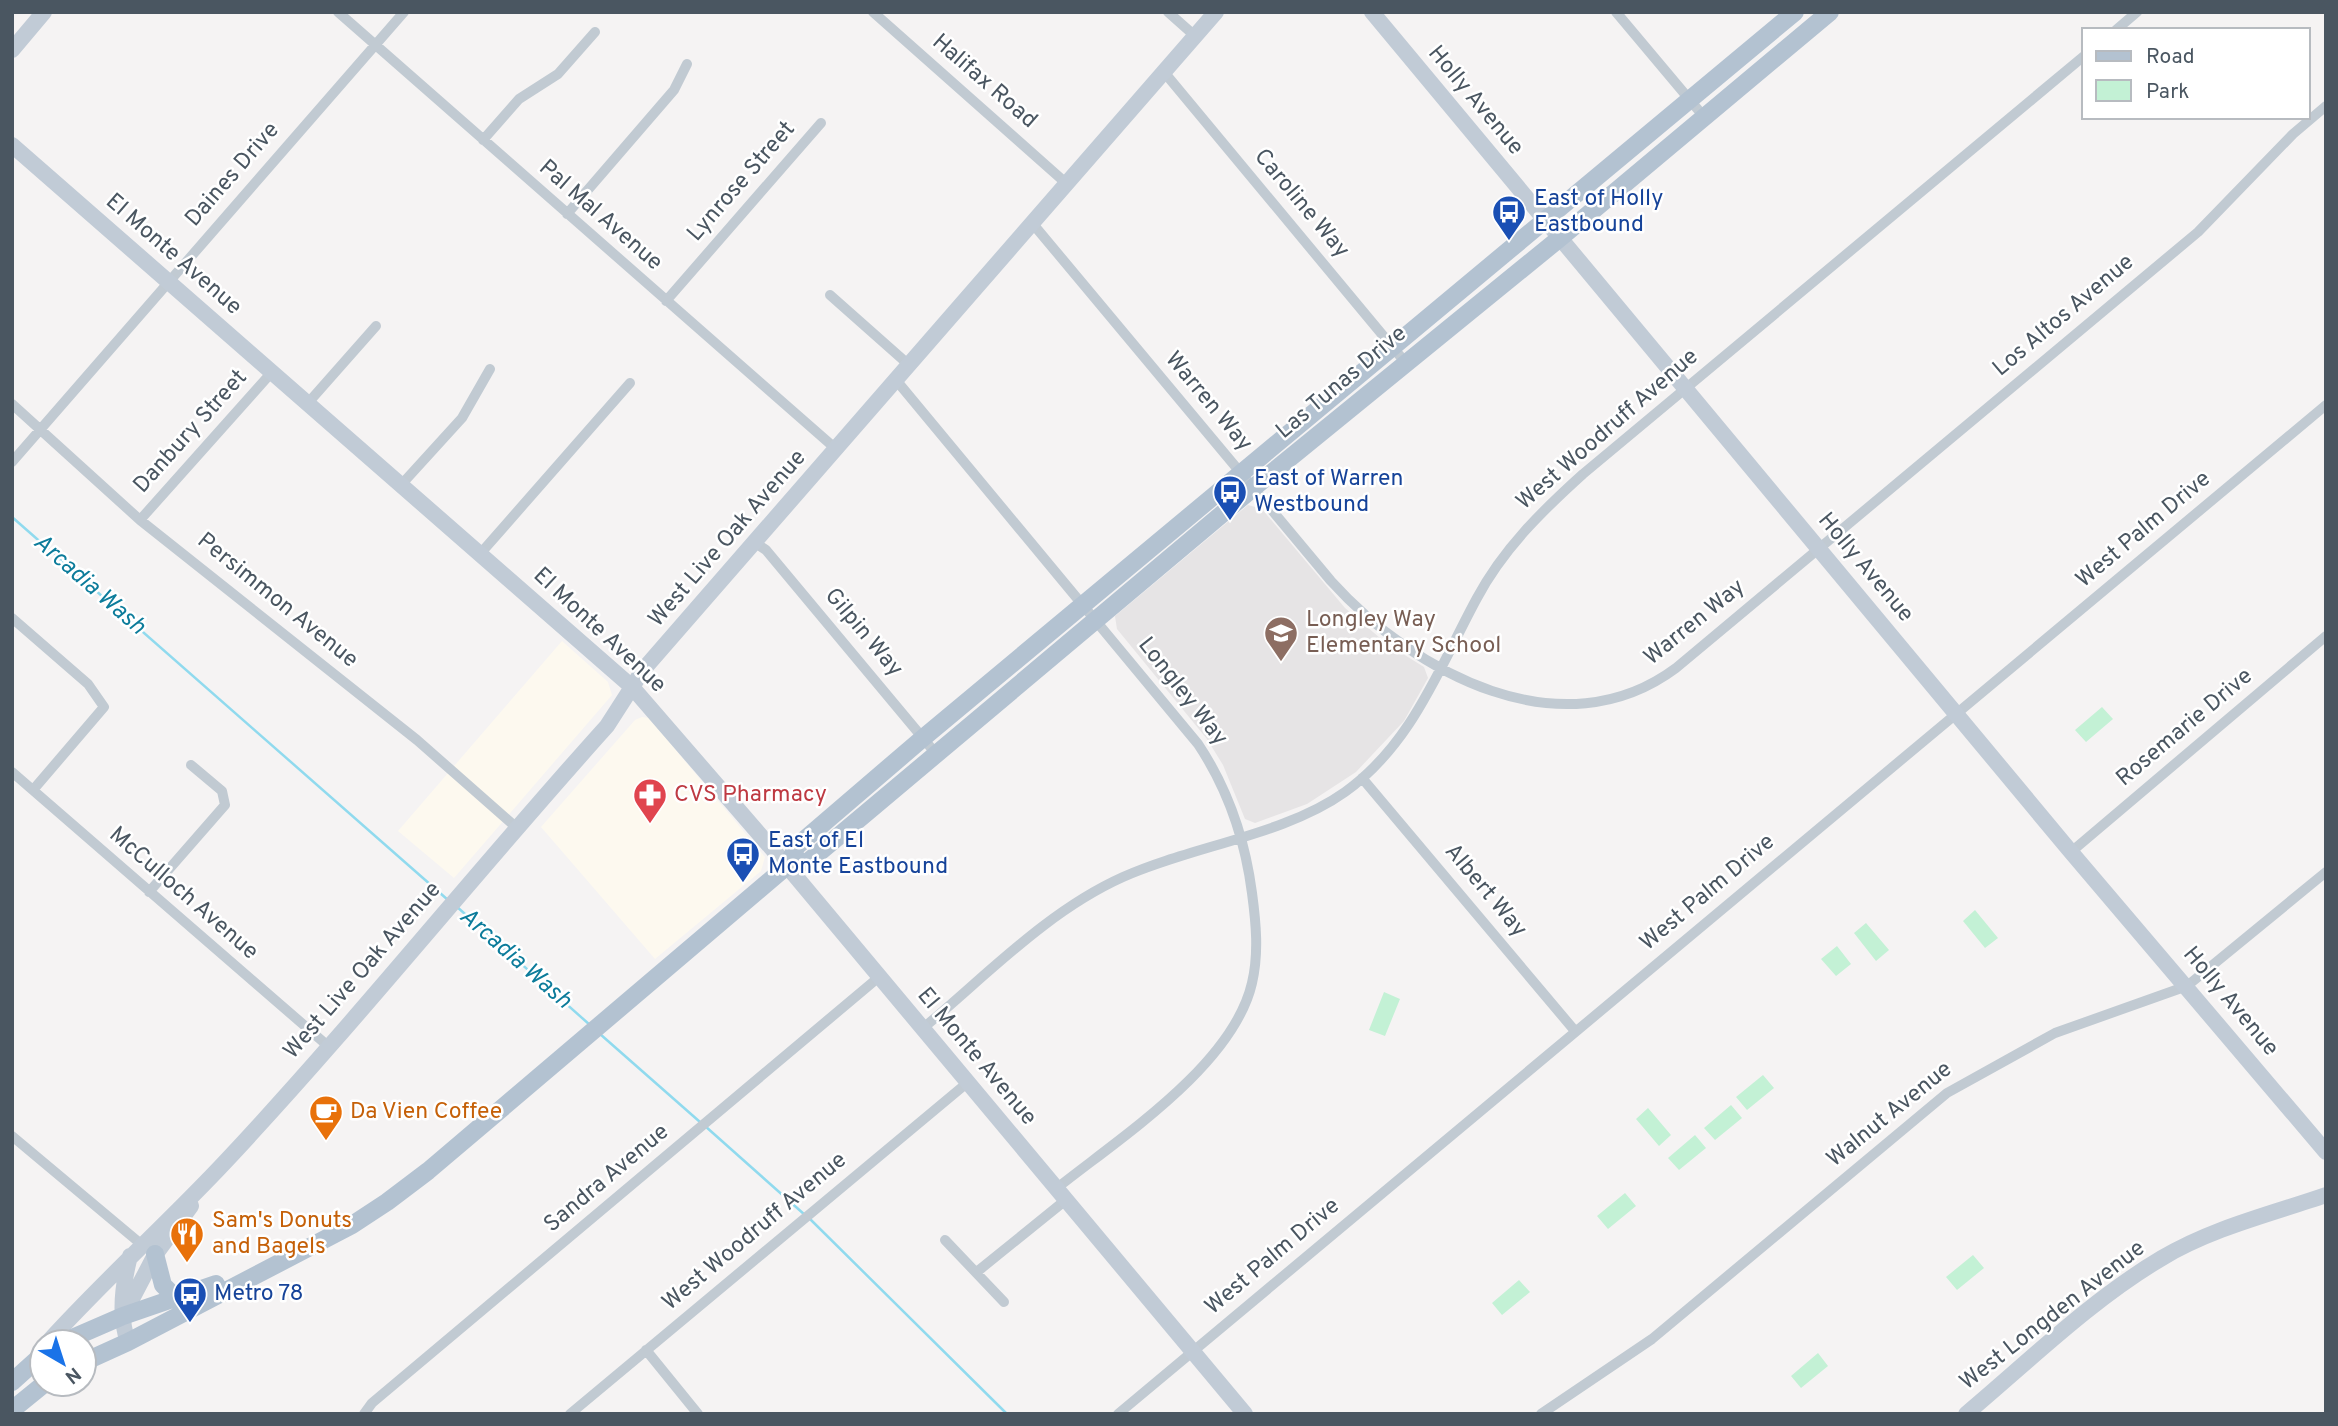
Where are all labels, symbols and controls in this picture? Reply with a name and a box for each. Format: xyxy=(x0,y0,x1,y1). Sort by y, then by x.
street label: Halifax Road xyxy=(925,28,1043,136)
legend xyxy=(2082,28,2310,119)
street label: Holly Avenue xyxy=(1421,40,1529,162)
text: Road xyxy=(2146,44,2195,71)
text: Park xyxy=(2146,79,2189,106)
street label: Lynrose Street xyxy=(682,116,802,248)
street label: Daines Drive xyxy=(180,117,286,233)
street label: Caroline Way xyxy=(1247,143,1355,265)
street label: Pal Mal Avenue xyxy=(532,154,668,278)
place label: East of Holly Eastbound xyxy=(1534,185,1663,240)
street label: El Monte Avenue xyxy=(99,188,247,322)
bus stop icon: East of Holly Eastbound xyxy=(1490,193,1528,242)
street label: Los Altos Avenue xyxy=(1987,248,2141,384)
street label: Las Tunas Drive xyxy=(1271,320,1413,446)
street label: West Woodruff Avenue xyxy=(1511,343,1705,517)
street label: Warren Way xyxy=(1158,346,1258,458)
street label: Danbury Street xyxy=(128,364,254,500)
street label: West Live Oak Avenue xyxy=(643,444,813,634)
place label: East of Warren Westbound xyxy=(1254,465,1404,520)
street label: West Palm Drive xyxy=(2071,465,2217,595)
bus stop icon: East of Warren Westbound xyxy=(1211,473,1249,522)
street label: Holly Avenue xyxy=(1811,507,1919,629)
street label: Persimmon Avenue xyxy=(190,527,364,675)
water label: Arcadia Wash xyxy=(27,528,151,642)
street label: El Monte Avenue xyxy=(526,562,672,700)
street label: Warren Way xyxy=(1639,573,1751,673)
street label: Gilpin Way xyxy=(817,583,909,683)
place label: Longley Way Elementary School xyxy=(1306,606,1501,661)
school or university icon: Longley Way Elementary School xyxy=(1262,614,1300,663)
street label: Longley Way xyxy=(1131,632,1233,752)
street label: Rosemarie Drive xyxy=(2111,662,2259,794)
pharmacy icon: CVS Pharmacy xyxy=(631,776,669,825)
place label: CVS Pharmacy xyxy=(674,781,827,810)
street label: McCulloch Avenue xyxy=(102,821,264,967)
place label: East of El Monte Eastbound xyxy=(768,827,948,882)
street label: West Palm Drive xyxy=(1635,828,1781,958)
bus stop icon: East of El Monte Eastbound xyxy=(724,835,762,884)
street label: Albert Way xyxy=(1437,838,1533,944)
street label: West Live Oak Avenue xyxy=(278,876,448,1066)
water label: Arcadia Wash xyxy=(453,902,577,1016)
street label: Holly Avenue xyxy=(2176,941,2284,1063)
street label: El Monte Avenue xyxy=(910,982,1042,1132)
street label: Walnut Avenue xyxy=(1821,1056,1959,1174)
cafe icon: Da Vien Coffee xyxy=(307,1093,345,1142)
place label: Da Vien Coffee xyxy=(350,1098,502,1127)
street label: Sandra Avenue xyxy=(539,1118,675,1240)
street label: West Woodruff Avenue xyxy=(657,1146,853,1318)
street label: West Palm Drive xyxy=(1200,1192,1346,1322)
place label: Sam's Donuts and Bagels xyxy=(212,1207,352,1262)
restaurant icon: Sam's Donuts and Bagels xyxy=(168,1215,206,1264)
street label: West Longden Avenue xyxy=(1955,1235,2151,1397)
bus stop icon: Metro 78 xyxy=(171,1275,209,1324)
place label: Metro 78 xyxy=(214,1280,304,1309)
north arrow xyxy=(28,1328,98,1398)
text: N xyxy=(60,1361,85,1388)

